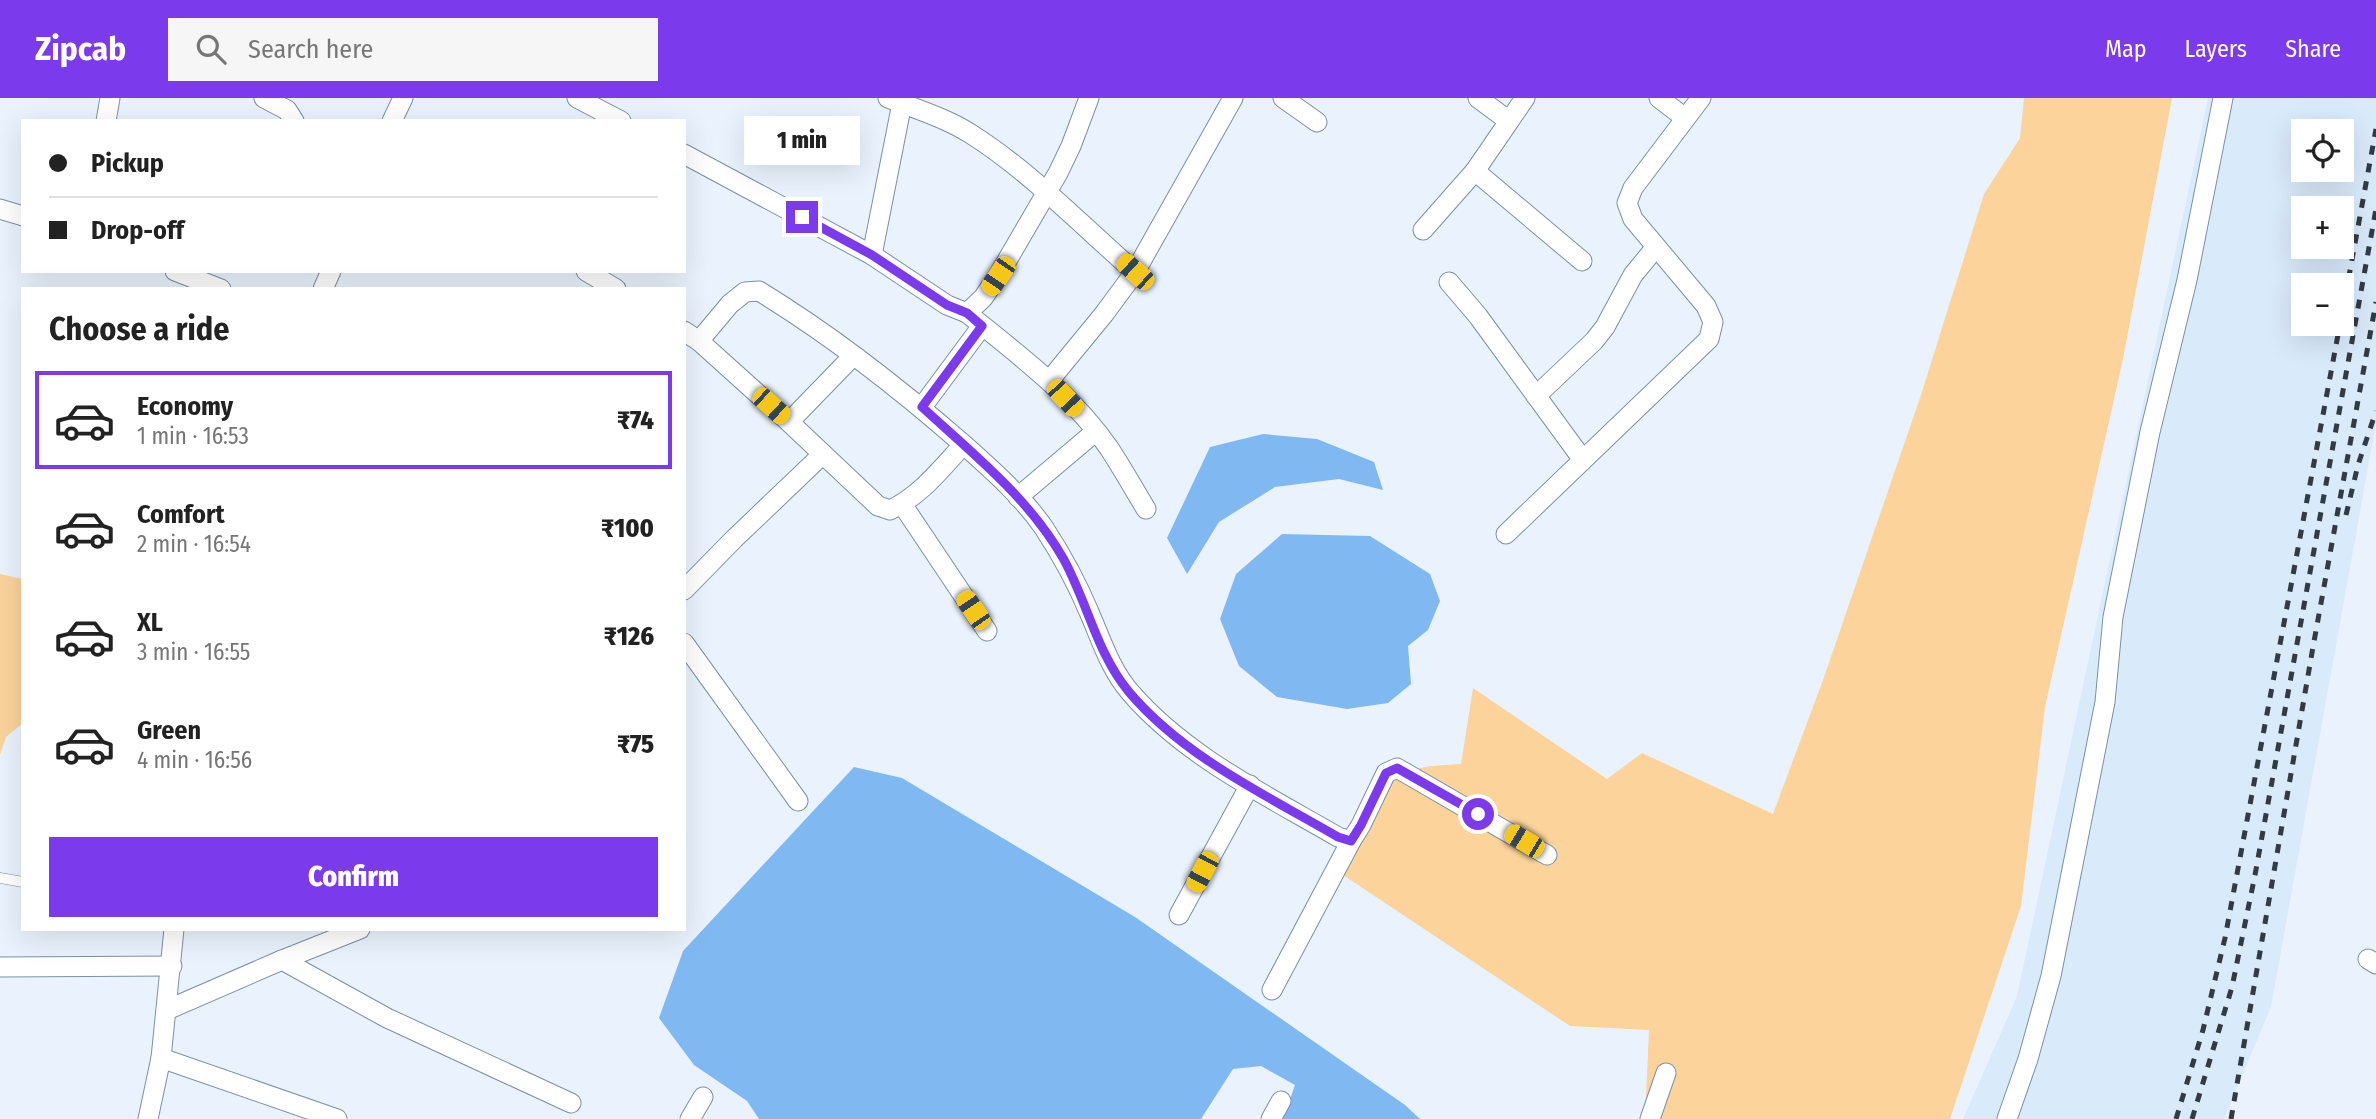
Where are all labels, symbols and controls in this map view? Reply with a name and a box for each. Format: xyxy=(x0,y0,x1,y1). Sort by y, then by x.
search box xyxy=(168,18,658,81)
text: Zipcab xyxy=(35,29,126,69)
icon: search xyxy=(192,30,230,68)
text: Search here xyxy=(248,34,373,65)
text: Map xyxy=(2105,35,2147,63)
text: Layers xyxy=(2185,35,2247,63)
text: Share xyxy=(2285,35,2341,63)
callout: 1 min xyxy=(744,116,860,164)
map controls xyxy=(2291,119,2354,336)
button: locate xyxy=(2291,119,2354,182)
text: 1 min xyxy=(777,126,827,154)
text: Pickup xyxy=(91,148,164,179)
button: + xyxy=(2291,196,2354,259)
route end xyxy=(786,201,818,233)
text: Drop-off xyxy=(91,215,184,246)
car xyxy=(1113,250,1158,294)
car xyxy=(978,253,1019,299)
button: − xyxy=(2291,273,2354,336)
text: Choose a ride xyxy=(49,310,230,348)
car xyxy=(1043,375,1088,421)
car xyxy=(749,384,794,428)
icon: car xyxy=(53,389,116,452)
text: Economy xyxy=(137,391,233,422)
text: ₹74 xyxy=(617,405,654,436)
text: 1 min · 16:53 xyxy=(137,422,249,450)
icon: car xyxy=(53,497,116,560)
text: Comfort xyxy=(137,499,225,530)
text: ₹100 xyxy=(601,513,654,544)
text: 2 min · 16:54 xyxy=(137,530,251,558)
car xyxy=(953,587,994,633)
icon: car xyxy=(53,605,116,668)
text: XL xyxy=(137,607,163,638)
text: ₹126 xyxy=(604,621,654,652)
text: 3 min · 16:55 xyxy=(137,638,250,666)
icon: car xyxy=(53,713,116,776)
text: Green xyxy=(137,715,201,746)
text: ₹75 xyxy=(617,729,654,760)
text: 4 min · 16:56 xyxy=(137,746,252,774)
route start xyxy=(1462,798,1494,830)
car xyxy=(1501,821,1548,861)
button: Confirm xyxy=(49,837,658,917)
car xyxy=(1183,849,1222,895)

